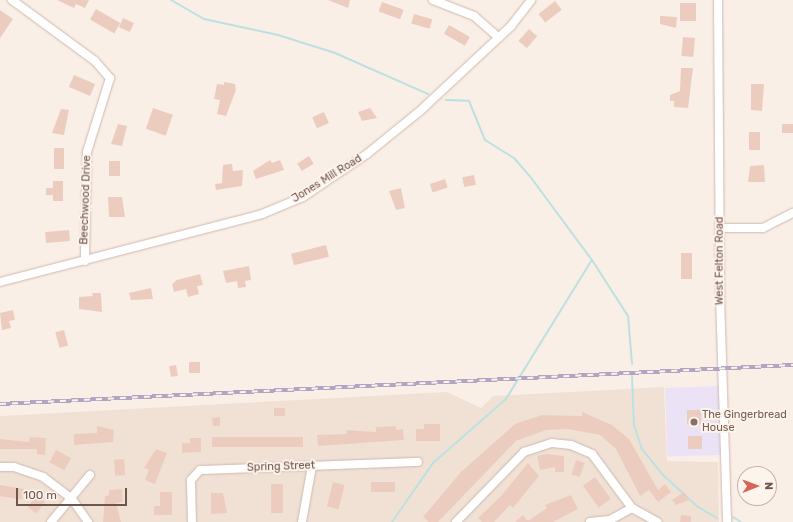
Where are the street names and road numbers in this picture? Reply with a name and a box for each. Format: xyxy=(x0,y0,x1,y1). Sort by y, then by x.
street label: Jones Mill Road xyxy=(290,152,364,206)
street label: Beechwood Drive xyxy=(78,155,94,245)
street label: West Felton Road xyxy=(713,217,727,305)
street label: Spring Street xyxy=(247,459,315,475)

